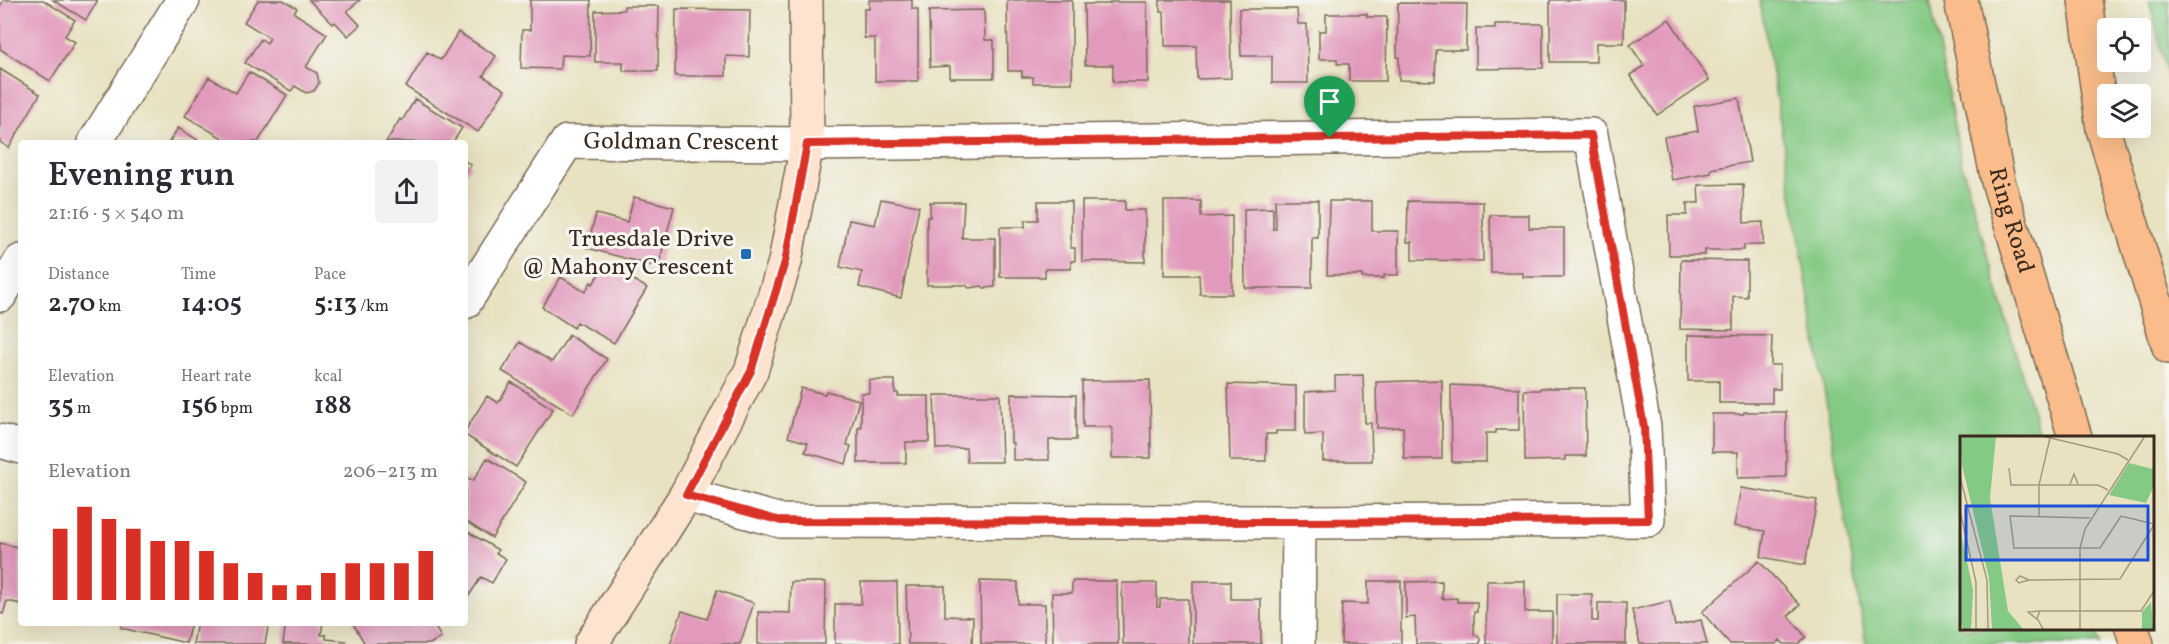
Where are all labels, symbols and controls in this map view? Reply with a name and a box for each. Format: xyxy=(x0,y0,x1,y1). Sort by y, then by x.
map controls xyxy=(2097,18,2151,138)
button: locate xyxy=(2097,18,2151,72)
pin xyxy=(1304,76,1355,138)
button: layers xyxy=(2097,84,2151,138)
icon: arrive xyxy=(1313,85,1346,118)
street label: Goldman Crescent xyxy=(583,125,779,161)
text: Evening run xyxy=(48,154,235,200)
button: share xyxy=(375,160,438,223)
street label: Ring Road xyxy=(1979,164,2042,278)
text: 21:16 · 5 × 540 m xyxy=(48,200,185,228)
place label: Truesdale Drive @ Mahony Crescent xyxy=(521,223,734,285)
marker: Truesdale Drive @ Mahony Crescent xyxy=(739,247,753,261)
text: Distance xyxy=(48,264,109,286)
text: Time xyxy=(181,264,216,286)
text: Pace xyxy=(314,264,346,286)
text: 2.70 xyxy=(48,286,95,322)
text: 14:05 xyxy=(181,286,242,322)
text: 5:13 xyxy=(314,286,357,322)
text: km xyxy=(95,296,121,318)
text: /km xyxy=(357,296,389,318)
text: Elevation xyxy=(48,366,115,388)
text: Heart rate xyxy=(181,366,252,388)
text: kcal xyxy=(314,366,342,388)
text: 35 xyxy=(48,388,74,424)
text: 156 xyxy=(181,388,218,424)
text: 188 xyxy=(314,388,352,424)
text: m xyxy=(74,398,91,420)
text: bpm xyxy=(218,398,253,420)
inset map xyxy=(1960,436,2154,629)
text: Elevation xyxy=(48,458,131,486)
text: 206–213 m xyxy=(343,458,438,486)

